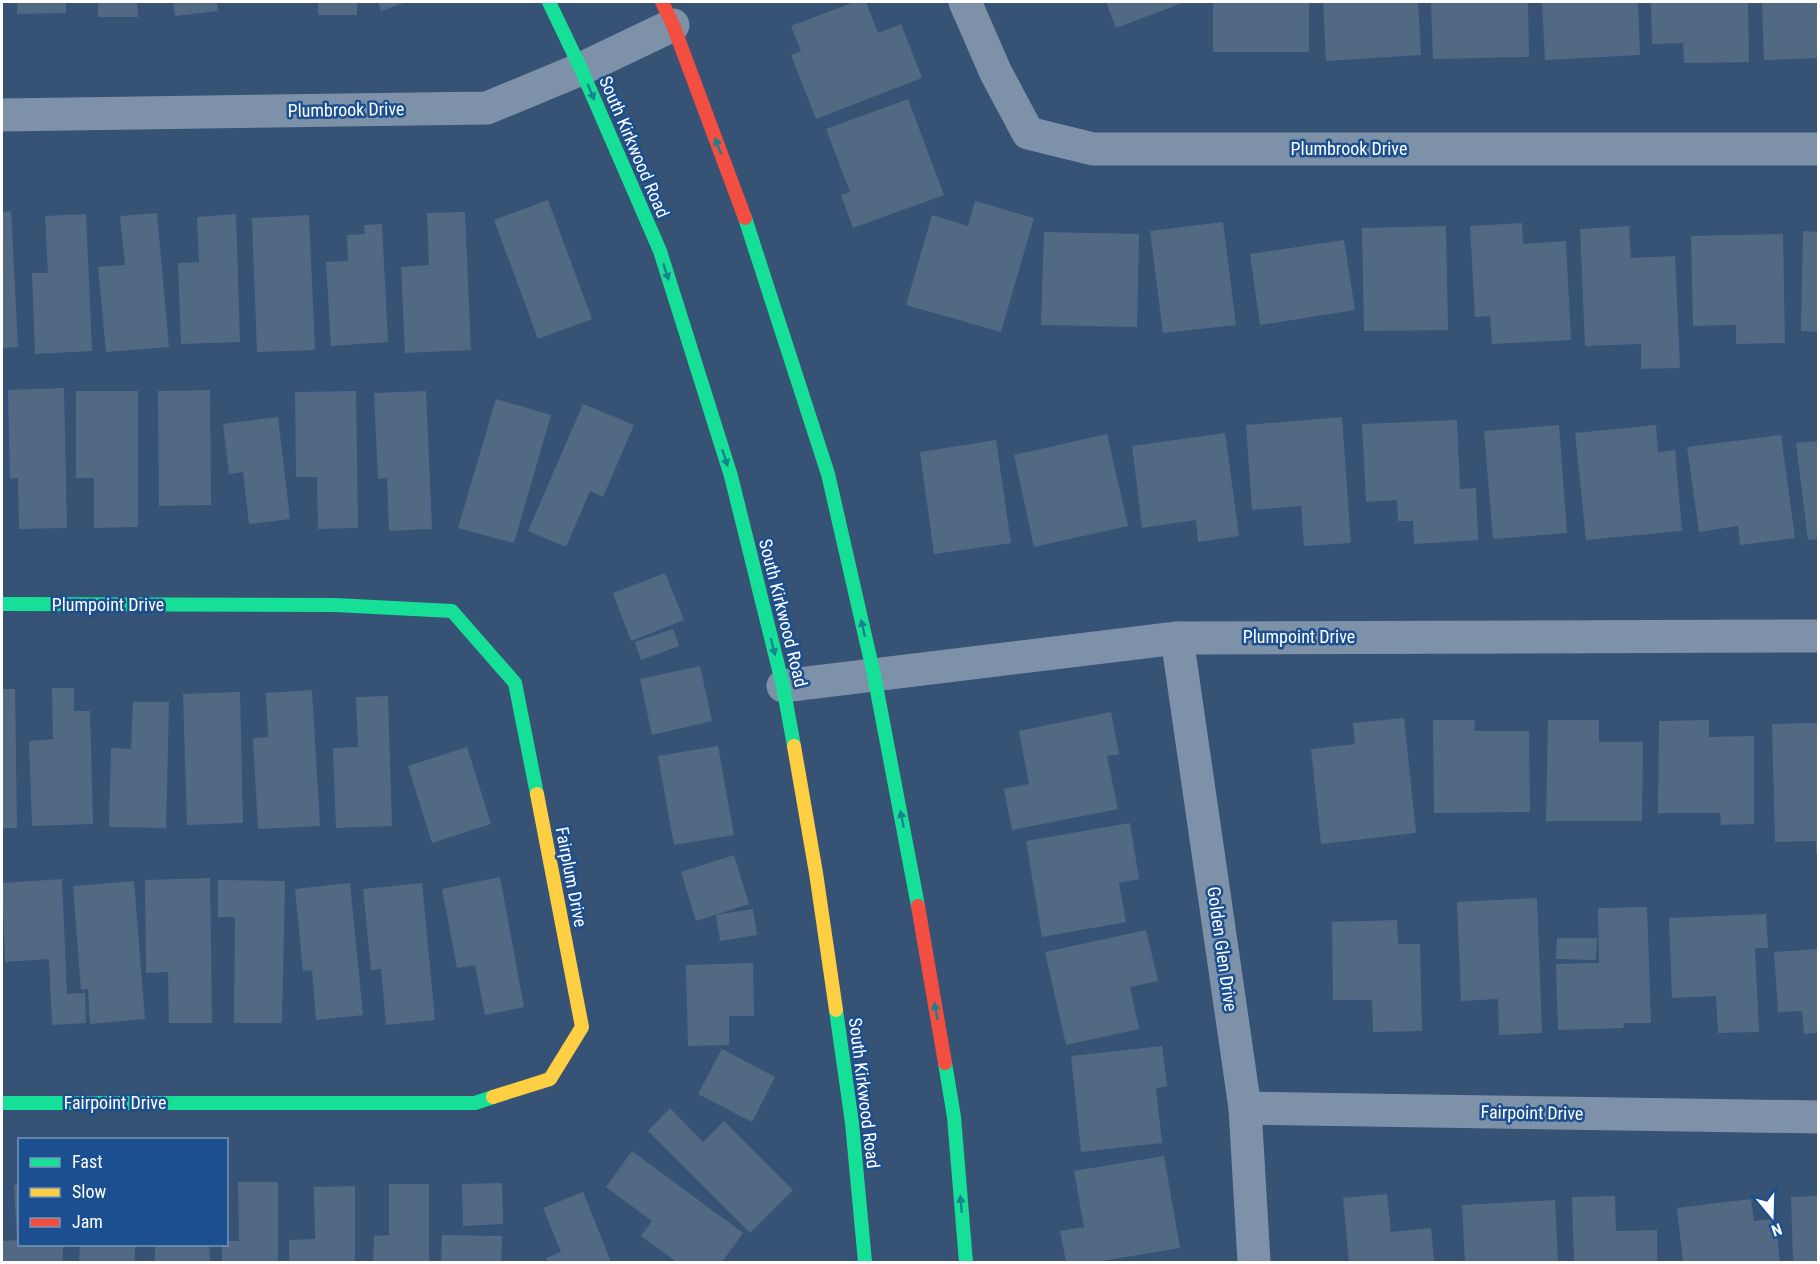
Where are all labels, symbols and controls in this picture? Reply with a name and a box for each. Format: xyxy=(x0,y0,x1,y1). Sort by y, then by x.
street label: South Kirkwood Road xyxy=(595,73,674,221)
one-way arrow xyxy=(586,84,596,102)
street label: Plumbrook Drive xyxy=(287,98,405,121)
one-way arrow xyxy=(712,137,722,155)
street label: Plumbrook Drive xyxy=(1291,138,1407,159)
one-way arrow xyxy=(662,263,671,281)
one-way arrow xyxy=(721,449,730,467)
street label: South Kirkwood Road xyxy=(755,537,812,689)
street label: Plumpoint Drive xyxy=(52,594,164,615)
one-way arrow xyxy=(858,618,867,637)
street label: Plumpoint Drive xyxy=(1243,626,1355,647)
one-way arrow xyxy=(769,638,779,656)
one-way arrow xyxy=(897,809,906,828)
street label: Fairplum Drive xyxy=(551,825,592,929)
street label: Golden Glen Drive xyxy=(1203,885,1242,1013)
one-way arrow xyxy=(931,1001,940,1020)
street label: South Kirkwood Road xyxy=(845,1016,884,1170)
street label: Fairpoint Drive xyxy=(64,1092,166,1113)
street label: Fairpoint Drive xyxy=(1480,1101,1584,1124)
legend xyxy=(18,1138,228,1246)
text: Fast xyxy=(72,1151,103,1172)
text: Slow xyxy=(72,1181,107,1202)
north arrow xyxy=(1742,1186,1802,1246)
one-way arrow xyxy=(957,1195,966,1214)
text: Jam xyxy=(72,1211,103,1232)
text: N xyxy=(1769,1219,1784,1240)

